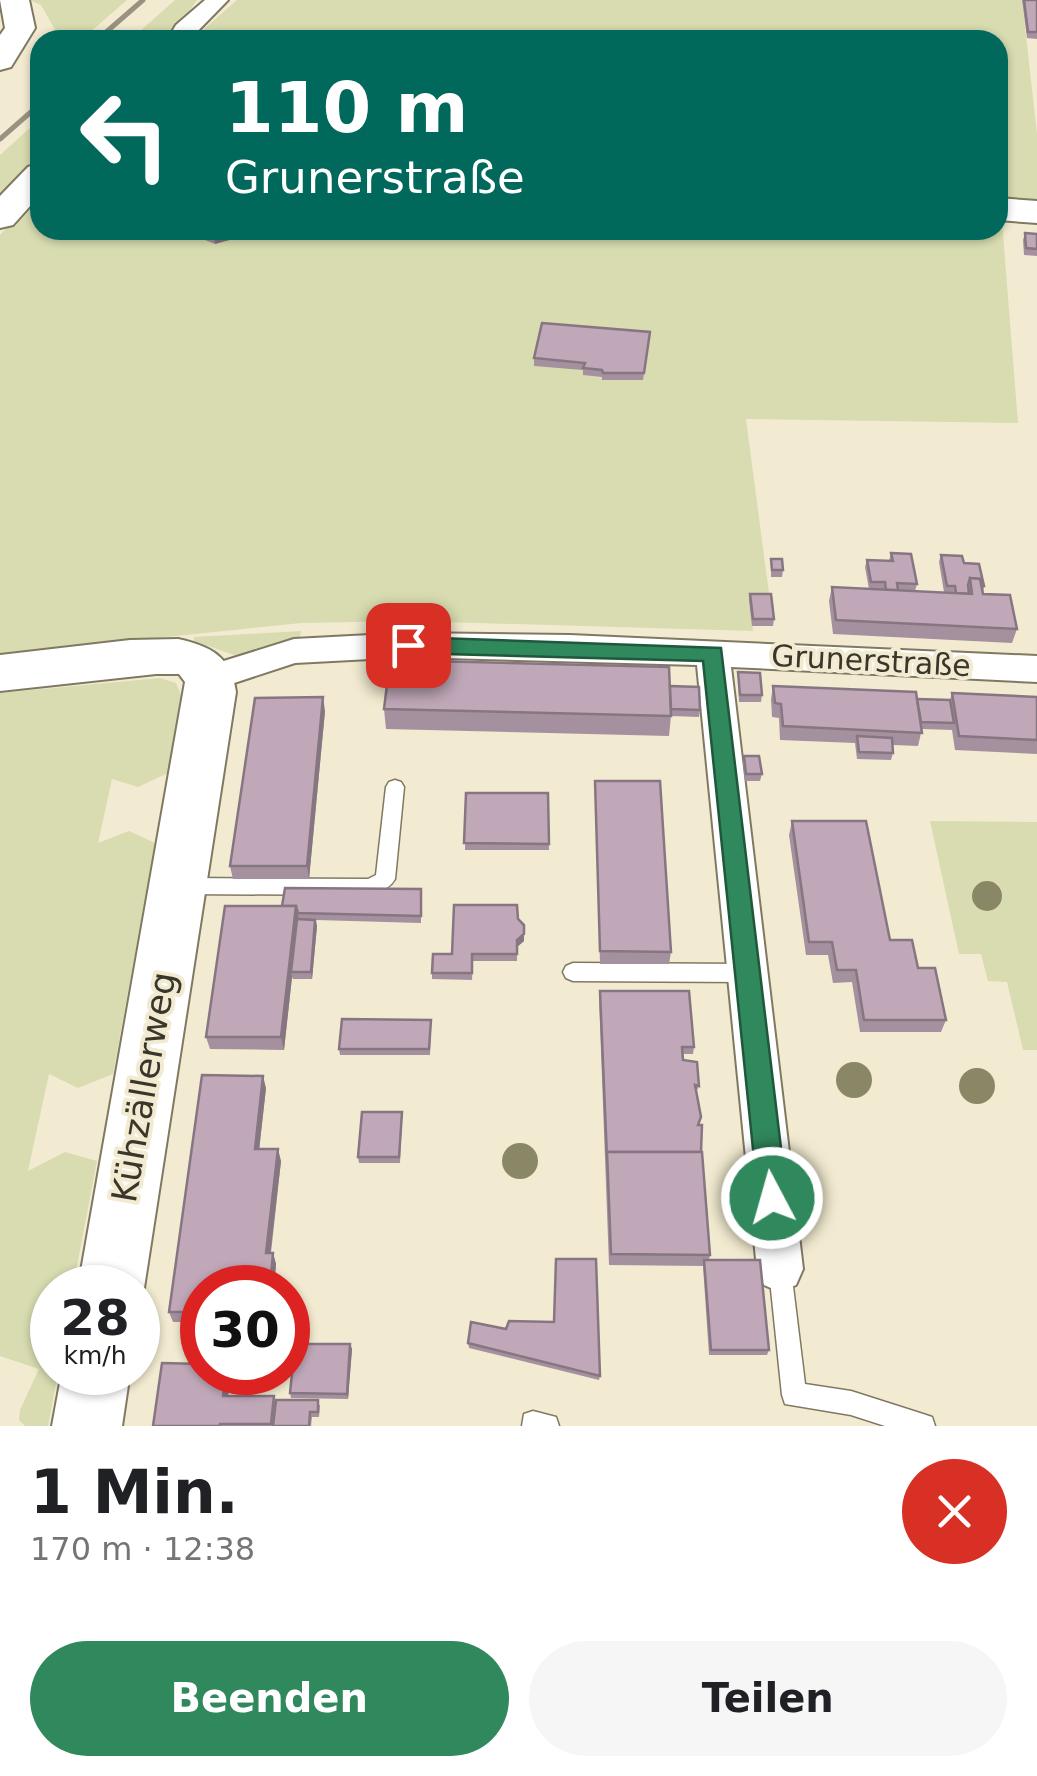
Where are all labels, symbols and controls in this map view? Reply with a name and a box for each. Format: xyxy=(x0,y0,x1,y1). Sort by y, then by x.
text: 110 m xyxy=(225,67,468,149)
icon: left xyxy=(60,70,190,200)
text: Grunerstraße xyxy=(225,151,525,204)
pin xyxy=(366,603,451,688)
icon: arrive xyxy=(381,618,436,673)
street label: Grunerstraße xyxy=(770,638,972,683)
street label: Kühzällerweg xyxy=(104,969,184,1205)
position arrow xyxy=(720,1146,824,1250)
speed limit sign: 30 xyxy=(180,1265,310,1395)
text: 28 xyxy=(60,1289,130,1347)
text: km/h xyxy=(63,1341,127,1370)
text: 1 Min. xyxy=(30,1457,238,1527)
button: close xyxy=(902,1459,1007,1564)
text: 170 m · 12:38 xyxy=(30,1530,255,1568)
button: Beenden xyxy=(30,1641,509,1756)
button: Teilen xyxy=(529,1641,1007,1756)

